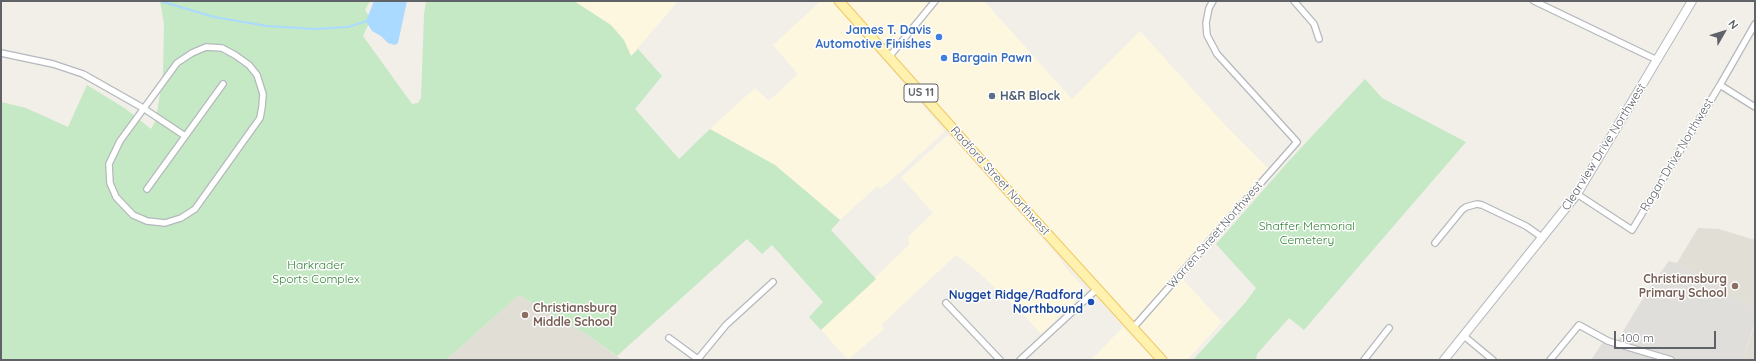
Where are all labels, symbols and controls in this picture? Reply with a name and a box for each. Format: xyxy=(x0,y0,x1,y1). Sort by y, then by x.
north arrow xyxy=(1704,12,1744,52)
text: N xyxy=(1725,17,1741,32)
place label: James T. Davis Automotive Finishes xyxy=(815,23,931,51)
marker: James T. Davis Automotive Finishes xyxy=(934,32,944,42)
place label: Bargain Pawn xyxy=(952,51,1032,65)
marker: Bargain Pawn xyxy=(939,53,949,63)
street label: Clearview Drive Northwest xyxy=(1559,81,1649,213)
road number: US 11 xyxy=(904,84,938,102)
place label: H&R Block xyxy=(1000,89,1060,103)
marker: H&R Block xyxy=(987,91,997,101)
street label: Ragan Drive Northwest xyxy=(1638,96,1716,214)
street label: Radford Street Northwest xyxy=(947,124,1053,238)
street label: Warren Street Northwest xyxy=(1164,178,1266,292)
park label: Shaffer Memorial Cemetery xyxy=(1259,219,1355,247)
park label: Harkrader Sports Complex xyxy=(272,258,360,286)
place label: Christiansburg Primary School xyxy=(1639,272,1727,300)
marker: Christiansburg Primary School xyxy=(1730,281,1740,291)
place label: Nugget Ridge/Radford Northbound xyxy=(949,288,1083,316)
marker: Nugget Ridge/Radford Northbound xyxy=(1086,297,1096,307)
place label: Christiansburg Middle School xyxy=(533,301,617,329)
marker: Christiansburg Middle School xyxy=(520,310,530,320)
scale bar xyxy=(1616,323,1718,349)
text: 100 m xyxy=(1621,330,1654,345)

